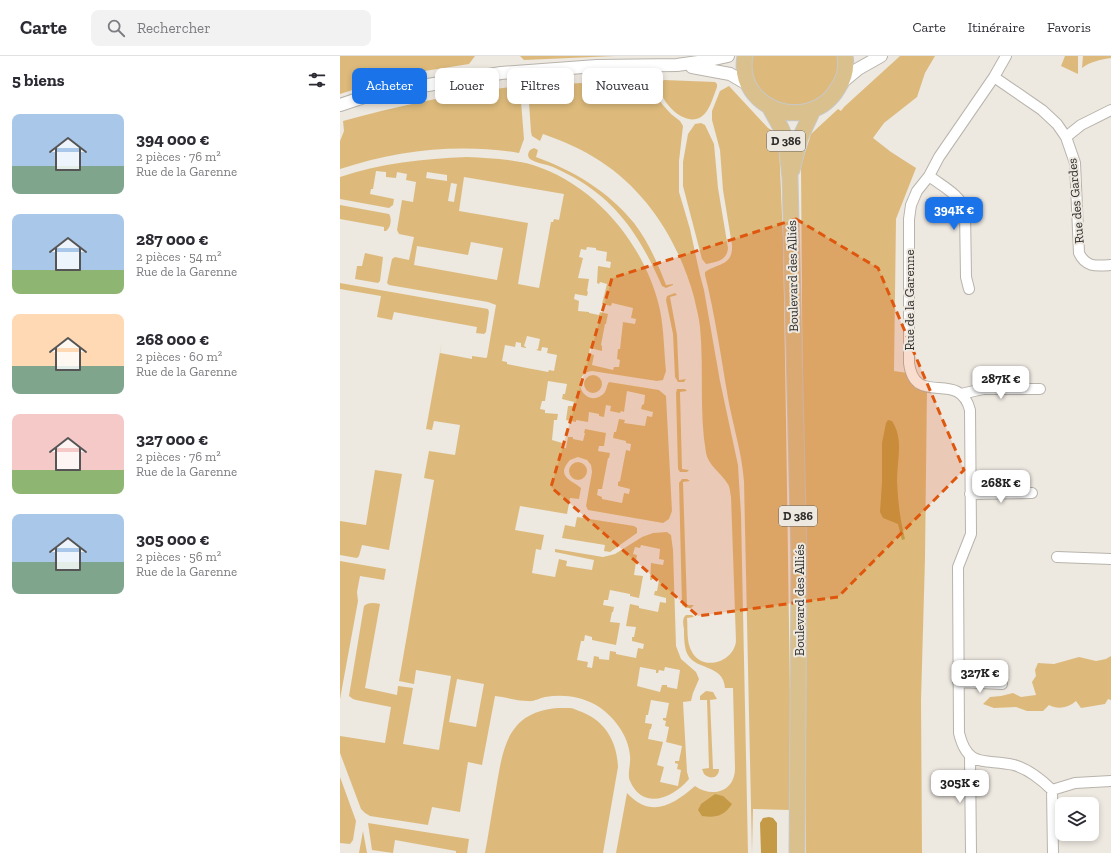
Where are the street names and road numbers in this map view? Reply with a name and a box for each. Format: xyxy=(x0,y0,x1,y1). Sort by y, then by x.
road number: D 386 xyxy=(767,131,805,151)
street label: Rue des Gardes xyxy=(1064,157,1087,244)
street label: Boulevard des Alliés xyxy=(784,220,801,332)
street label: Rue de la Garenne xyxy=(902,249,917,351)
road number: D 386 xyxy=(779,506,817,526)
street label: Boulevard des Alliés xyxy=(792,544,807,656)

